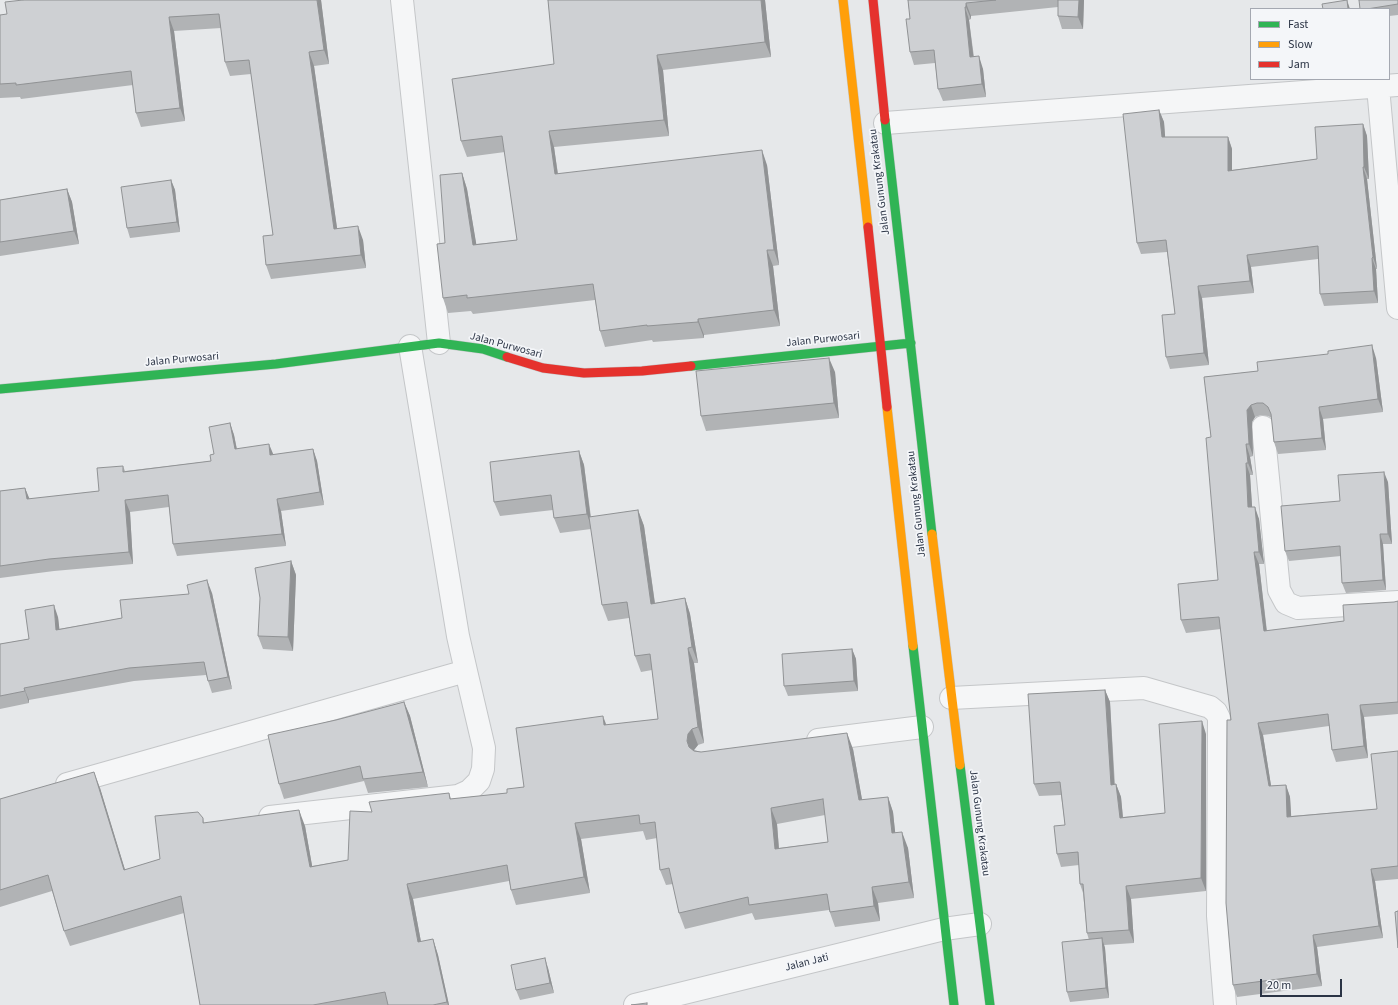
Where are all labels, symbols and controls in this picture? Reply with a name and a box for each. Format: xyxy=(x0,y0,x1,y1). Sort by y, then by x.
legend xyxy=(1250,8,1390,80)
text: Fast xyxy=(1288,16,1308,33)
text: Slow xyxy=(1288,36,1313,53)
text: Jam xyxy=(1288,56,1310,73)
street label: Jalan Gunung Krakatau xyxy=(867,128,893,236)
street label: Jalan Purwosari xyxy=(469,330,543,362)
street label: Jalan Purwosari xyxy=(785,330,861,350)
street label: Jalan Purwosari xyxy=(145,350,219,370)
street label: Jalan Gunung Krakatau xyxy=(905,450,929,558)
street label: Jalan Gunung Krakatau xyxy=(966,769,992,877)
street label: Jalan Jati xyxy=(784,951,830,975)
scale bar xyxy=(1262,971,1344,997)
text: 20 m xyxy=(1267,977,1291,994)

